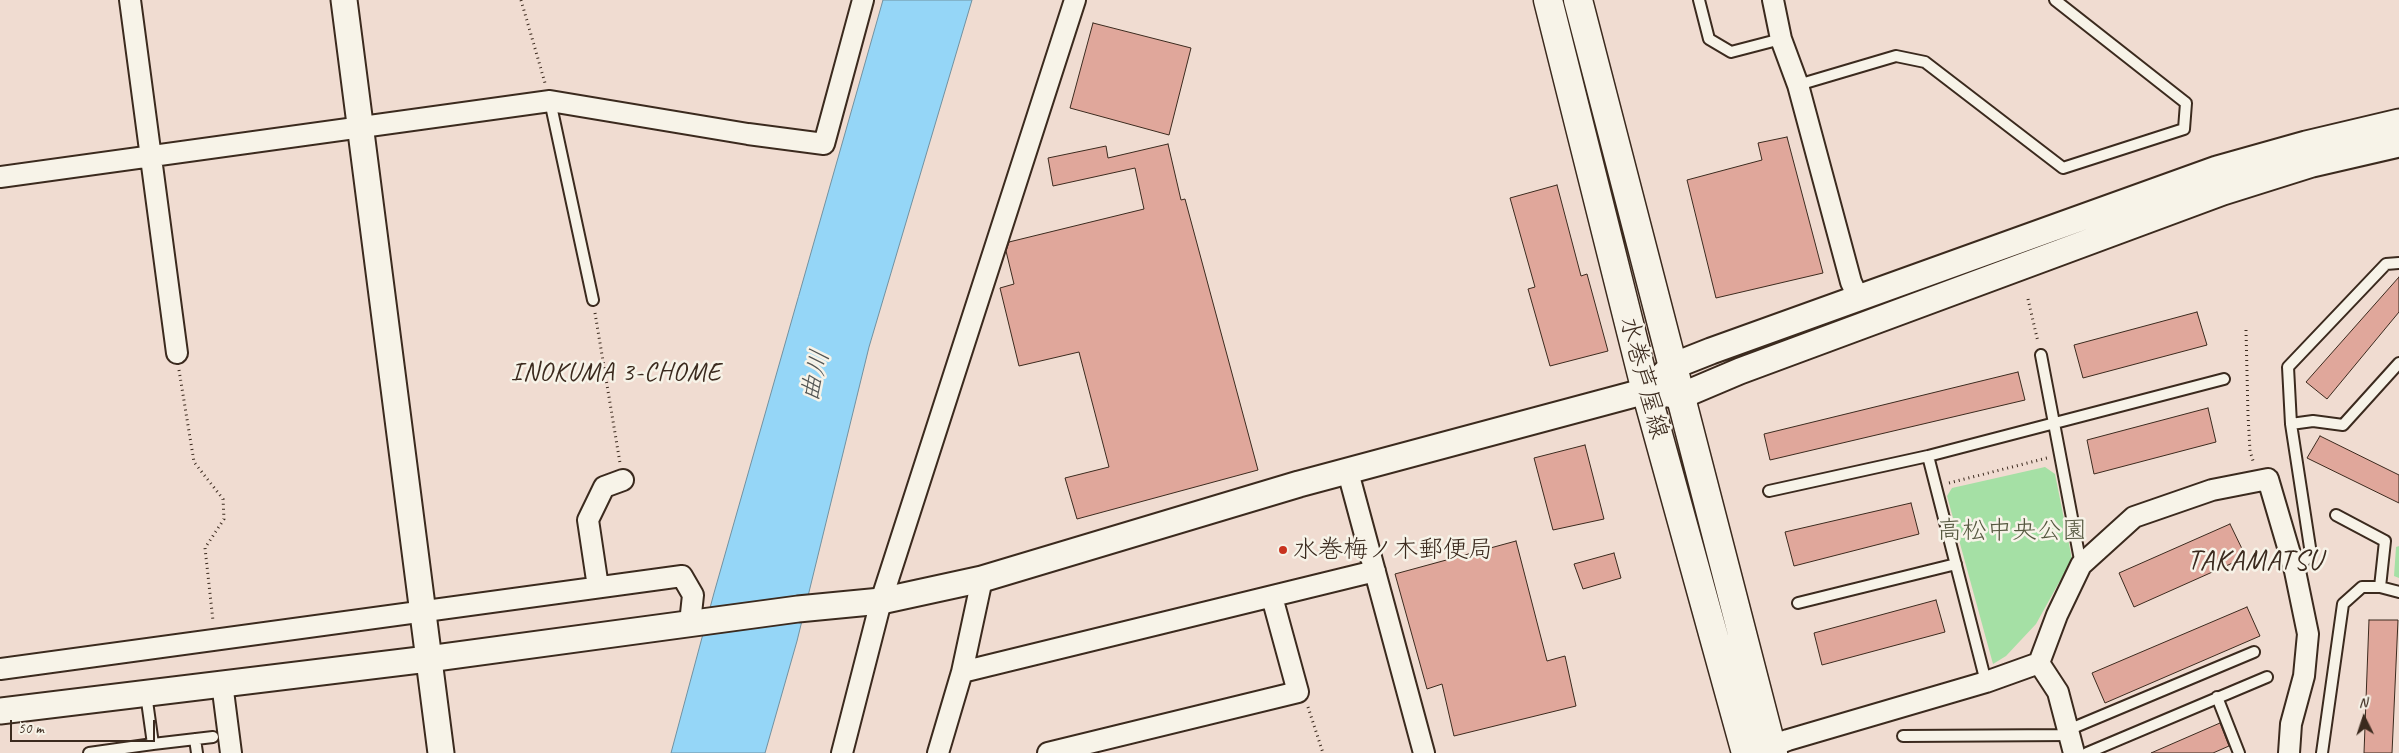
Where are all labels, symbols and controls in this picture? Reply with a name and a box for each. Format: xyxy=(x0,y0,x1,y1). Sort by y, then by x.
street label: 水巻芦屋線 xyxy=(1612,314,1674,442)
water label: 曲川 xyxy=(795,347,837,405)
district label: INOKUMA 3-CHOME xyxy=(509,357,723,389)
park label: 高松中央公園 xyxy=(1937,516,2087,546)
place label: 水巻梅ノ木郵便局 xyxy=(1293,535,1493,565)
marker: 水巻梅ノ木郵便局 xyxy=(1277,544,1289,556)
district label: TAKAMATSU xyxy=(2187,545,2323,579)
north arrow xyxy=(2339,693,2389,743)
text: N xyxy=(2358,694,2368,711)
scale bar xyxy=(12,710,158,742)
text: 50 m xyxy=(18,719,44,738)

